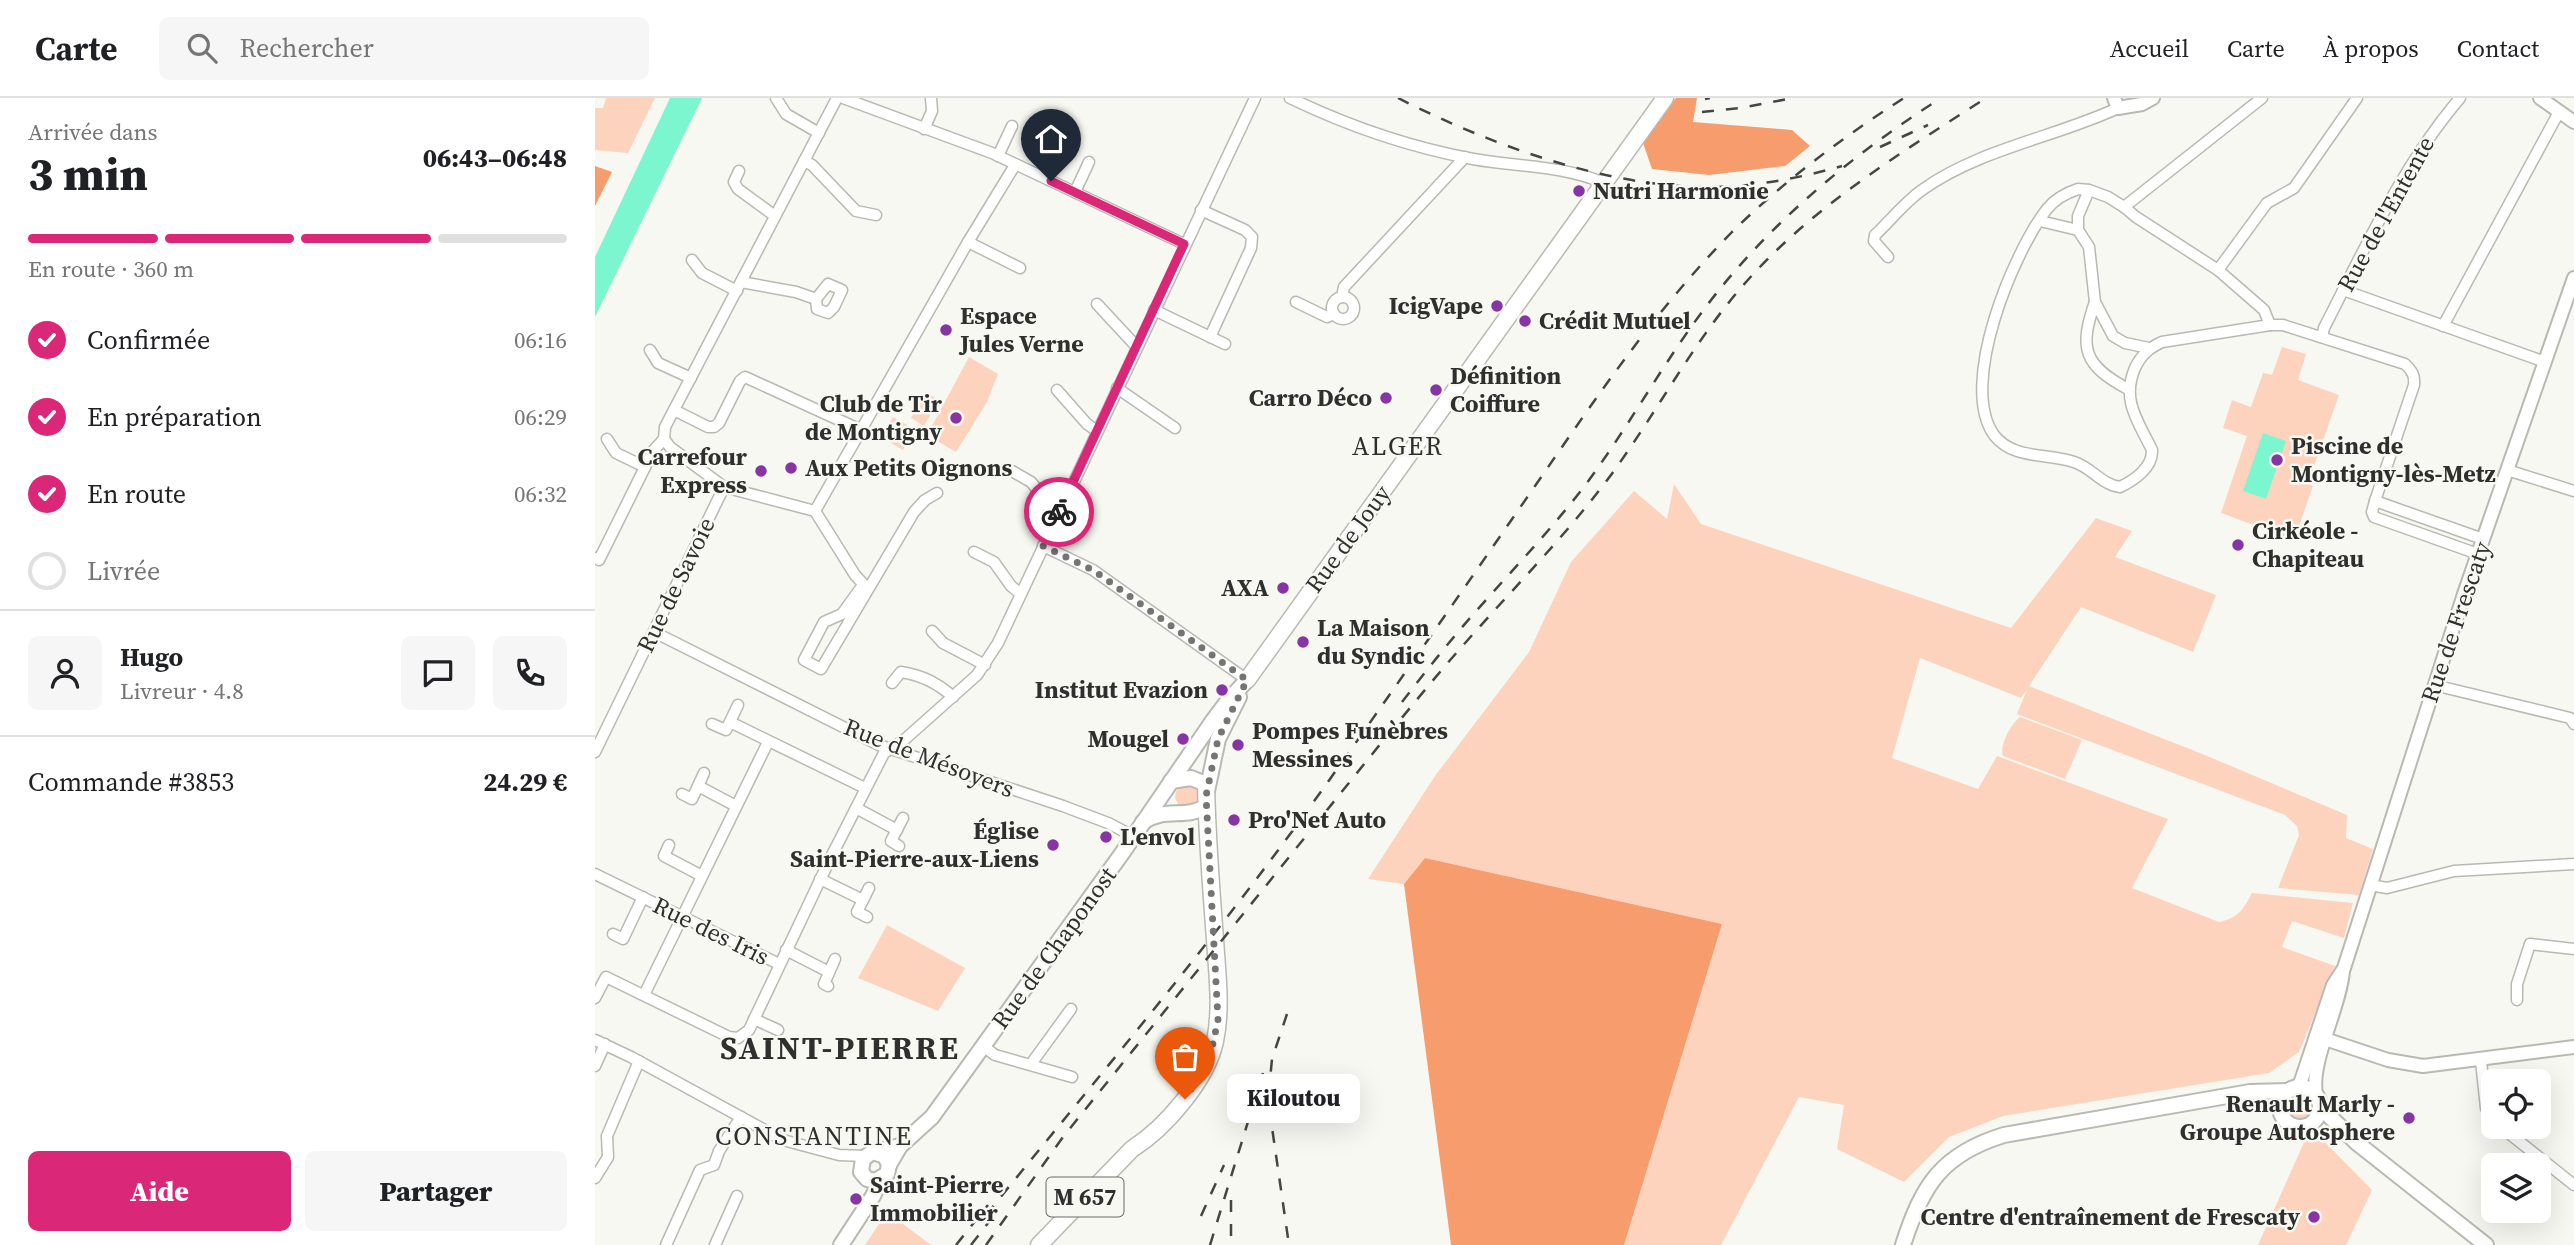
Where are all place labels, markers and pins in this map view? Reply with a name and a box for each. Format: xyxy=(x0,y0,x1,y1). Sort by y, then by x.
pin xyxy=(1021,109,1081,181)
place label: Nutri Harmonie xyxy=(1593,174,1769,207)
marker: Nutri Harmonie xyxy=(1571,183,1587,199)
place label: IcigVape xyxy=(1389,289,1483,322)
marker: IcigVape xyxy=(1489,298,1505,314)
place label: Espace Jules Verne xyxy=(958,299,1084,360)
place label: Crédit Mutuel xyxy=(1539,304,1691,337)
marker: Crédit Mutuel xyxy=(1517,313,1533,329)
marker: Espace Jules Verne xyxy=(938,322,954,338)
place label: Définition Coiffure xyxy=(1450,359,1561,420)
place label: Carro Déco xyxy=(1249,381,1372,414)
marker: Définition Coiffure xyxy=(1428,382,1444,398)
place label: Club de Tir de Montigny xyxy=(805,387,943,448)
marker: Carro Déco xyxy=(1378,390,1394,406)
marker: Club de Tir de Montigny xyxy=(948,410,964,426)
place label: Piscine de Montigny-lès-Metz xyxy=(2291,429,2496,490)
place label: Carrefour Express xyxy=(637,440,748,501)
place label: Aux Petits Oignons xyxy=(805,451,1013,484)
marker: Piscine de Montigny-lès-Metz xyxy=(2269,452,2285,468)
marker: Aux Petits Oignons xyxy=(783,460,799,476)
marker: Carrefour Express xyxy=(753,463,769,479)
place label: Cirkéole - Chapiteau xyxy=(2252,514,2365,575)
marker: Cirkéole - Chapiteau xyxy=(2230,537,2246,553)
place label: AXA xyxy=(1221,571,1269,604)
marker: AXA xyxy=(1275,580,1291,596)
place label: La Maison du Syndic xyxy=(1317,611,1430,672)
marker: La Maison du Syndic xyxy=(1295,634,1311,650)
place label: Institut Evazion xyxy=(1035,673,1208,706)
marker: Institut Evazion xyxy=(1214,682,1230,698)
place label: Pompes Funèbres Messines xyxy=(1252,714,1448,775)
place label: Mougel xyxy=(1088,722,1169,755)
marker: Mougel xyxy=(1175,731,1191,747)
marker: Pompes Funèbres Messines xyxy=(1230,737,1246,753)
place label: Pro'Net Auto xyxy=(1248,803,1386,836)
marker: Pro'Net Auto xyxy=(1226,812,1242,828)
place label: Église Saint-Pierre-aux-Liens xyxy=(790,814,1039,875)
place label: L'envol xyxy=(1120,820,1196,853)
marker: L'envol xyxy=(1098,829,1114,845)
marker: Église Saint-Pierre-aux-Liens xyxy=(1045,837,1061,853)
pin xyxy=(1155,1027,1215,1099)
callout: Kiloutou xyxy=(1227,1074,1360,1124)
place label: Renault Marly - Groupe Autosphere xyxy=(2180,1087,2395,1148)
marker: Renault Marly - Groupe Autosphere xyxy=(2401,1110,2417,1126)
place label: Saint-Pierre Immobilier xyxy=(870,1168,1003,1229)
marker: Saint-Pierre Immobilier xyxy=(848,1191,864,1207)
place label: Centre d'entraînement de Frescaty xyxy=(1920,1200,2300,1233)
marker: Centre d'entraînement de Frescaty xyxy=(2306,1209,2322,1225)

